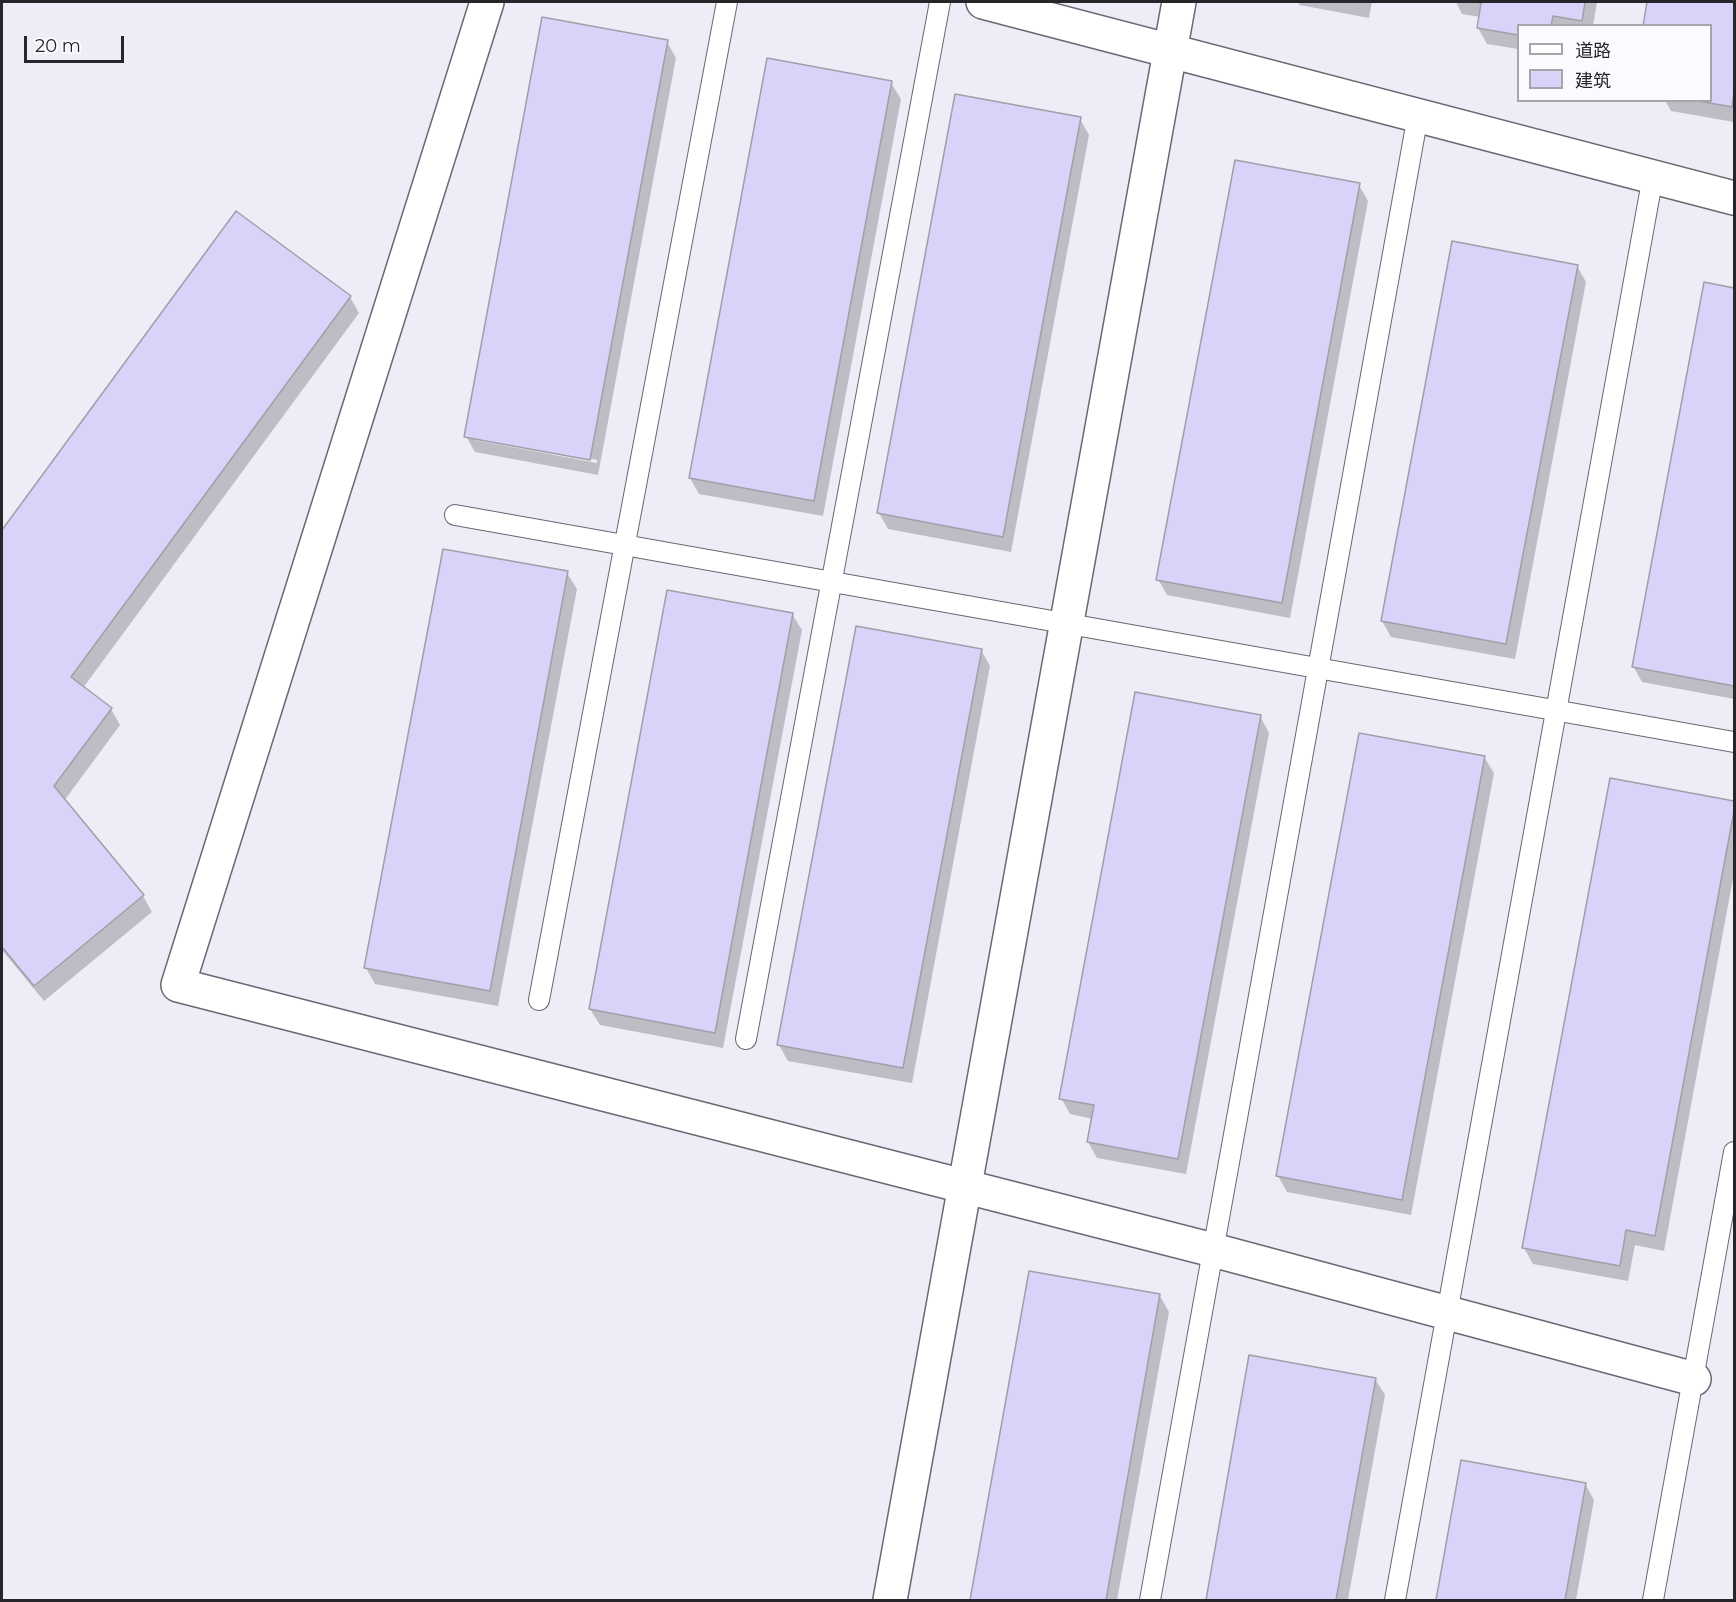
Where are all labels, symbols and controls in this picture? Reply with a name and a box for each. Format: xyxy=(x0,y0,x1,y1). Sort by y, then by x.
scale bar xyxy=(27,24,128,62)
legend xyxy=(1517,24,1712,102)
text: 20 m xyxy=(35,35,81,57)
text: 道路 xyxy=(1575,40,1611,62)
text: 建筑 xyxy=(1575,70,1611,92)

